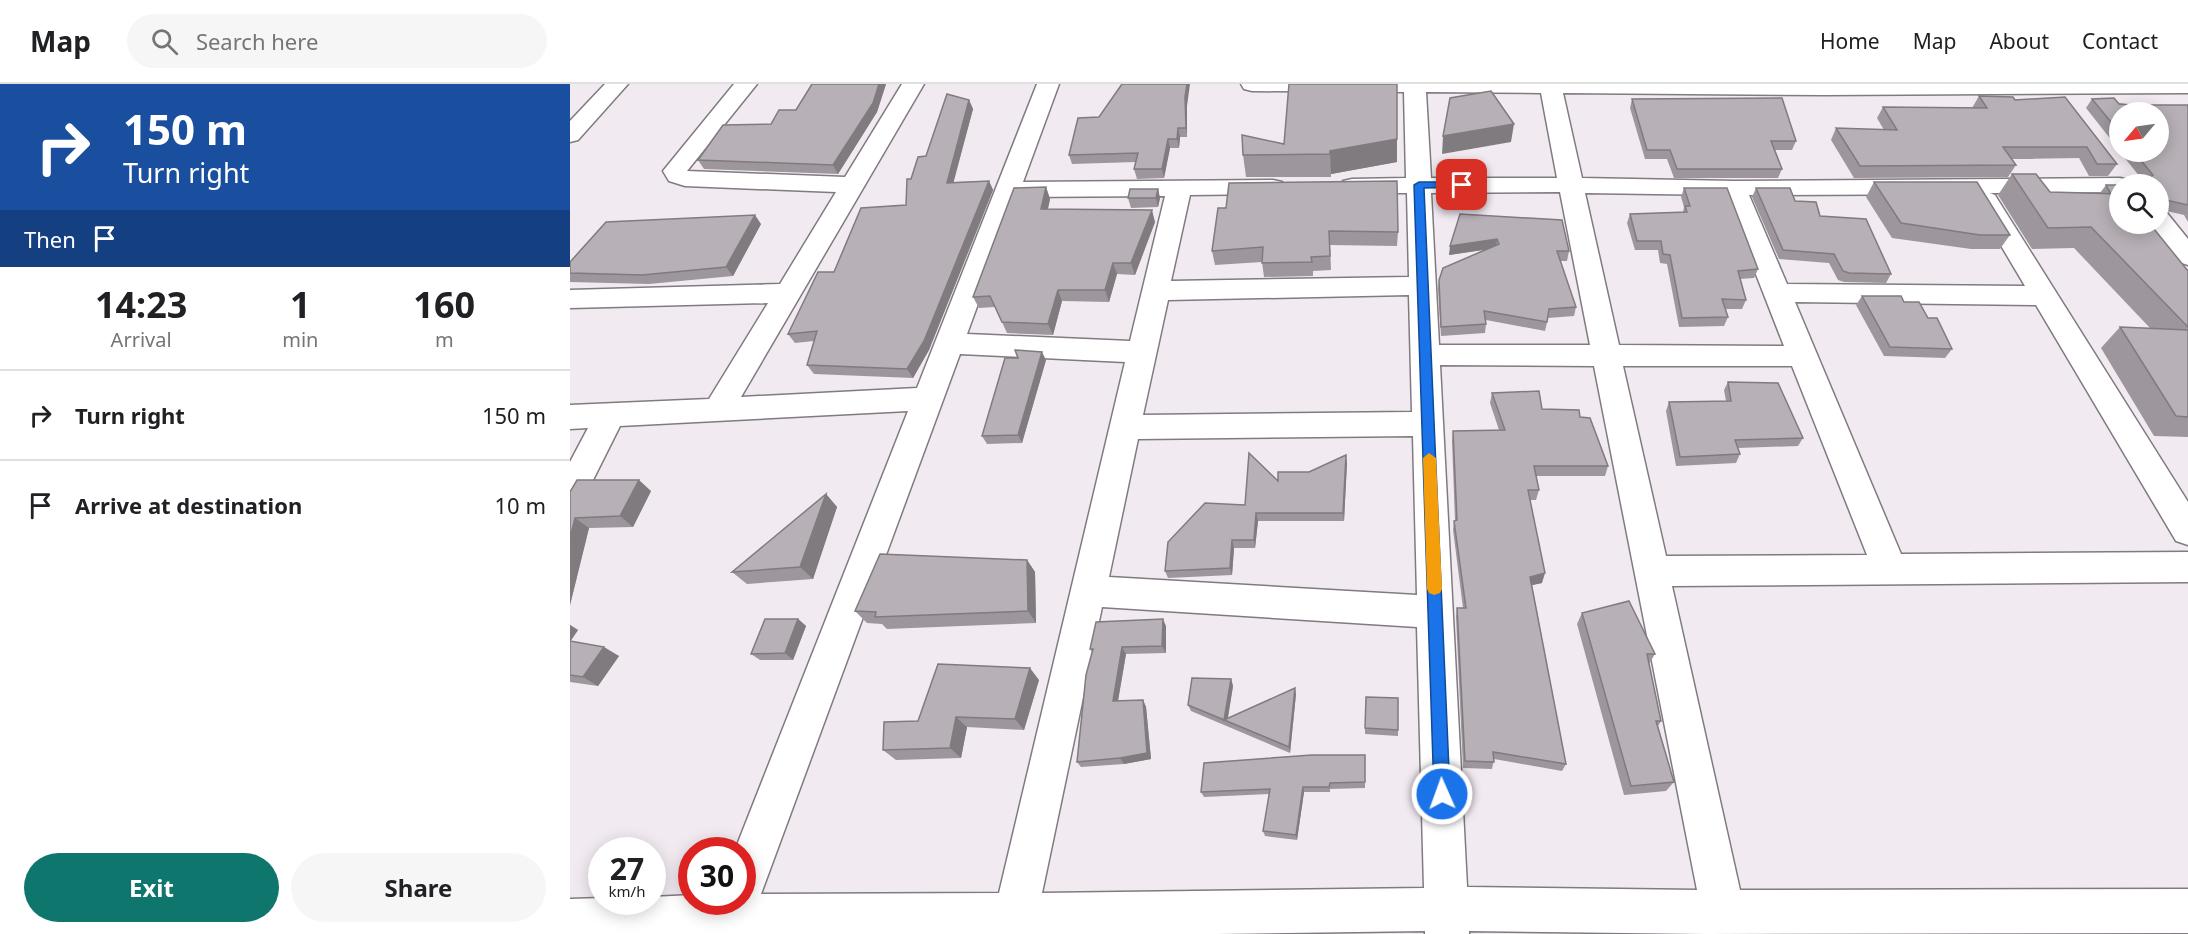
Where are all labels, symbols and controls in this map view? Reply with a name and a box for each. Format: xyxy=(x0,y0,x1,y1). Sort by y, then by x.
search box xyxy=(127,14,547,68)
text: Map xyxy=(30,22,91,60)
icon: search xyxy=(148,25,181,58)
text: Search here xyxy=(196,26,318,56)
text: Home xyxy=(1820,27,1880,55)
text: Map xyxy=(1913,27,1956,55)
text: About xyxy=(1989,27,2049,55)
text: Contact xyxy=(2082,27,2158,55)
text: 150 m xyxy=(123,100,247,157)
north arrow xyxy=(2109,102,2169,162)
map controls xyxy=(2109,102,2169,234)
icon: right xyxy=(24,108,102,186)
text: Turn right xyxy=(123,154,249,191)
pin xyxy=(1436,159,1487,210)
icon: arrive xyxy=(1445,168,1478,201)
button: search xyxy=(2109,174,2169,234)
icon: arrive xyxy=(88,222,121,255)
text: Then xyxy=(24,224,76,254)
text: 14:23 xyxy=(95,280,187,329)
text: 1 xyxy=(290,280,311,329)
text: 160 xyxy=(413,280,475,329)
text: Arrival xyxy=(111,326,172,353)
text: min xyxy=(282,326,318,353)
text: m xyxy=(435,326,454,353)
icon: right xyxy=(24,399,57,432)
text: Turn right xyxy=(75,400,185,430)
text: 150 m xyxy=(482,400,546,430)
icon: arrive xyxy=(24,489,57,522)
text: Arrive at destination xyxy=(75,490,302,520)
text: 10 m xyxy=(495,490,546,520)
position arrow xyxy=(1410,762,1474,826)
speed limit sign: 30 xyxy=(678,837,756,915)
text: 27 xyxy=(610,848,644,889)
button: Exit xyxy=(24,853,279,922)
button: Share xyxy=(291,853,546,922)
text: km/h xyxy=(609,881,645,901)

